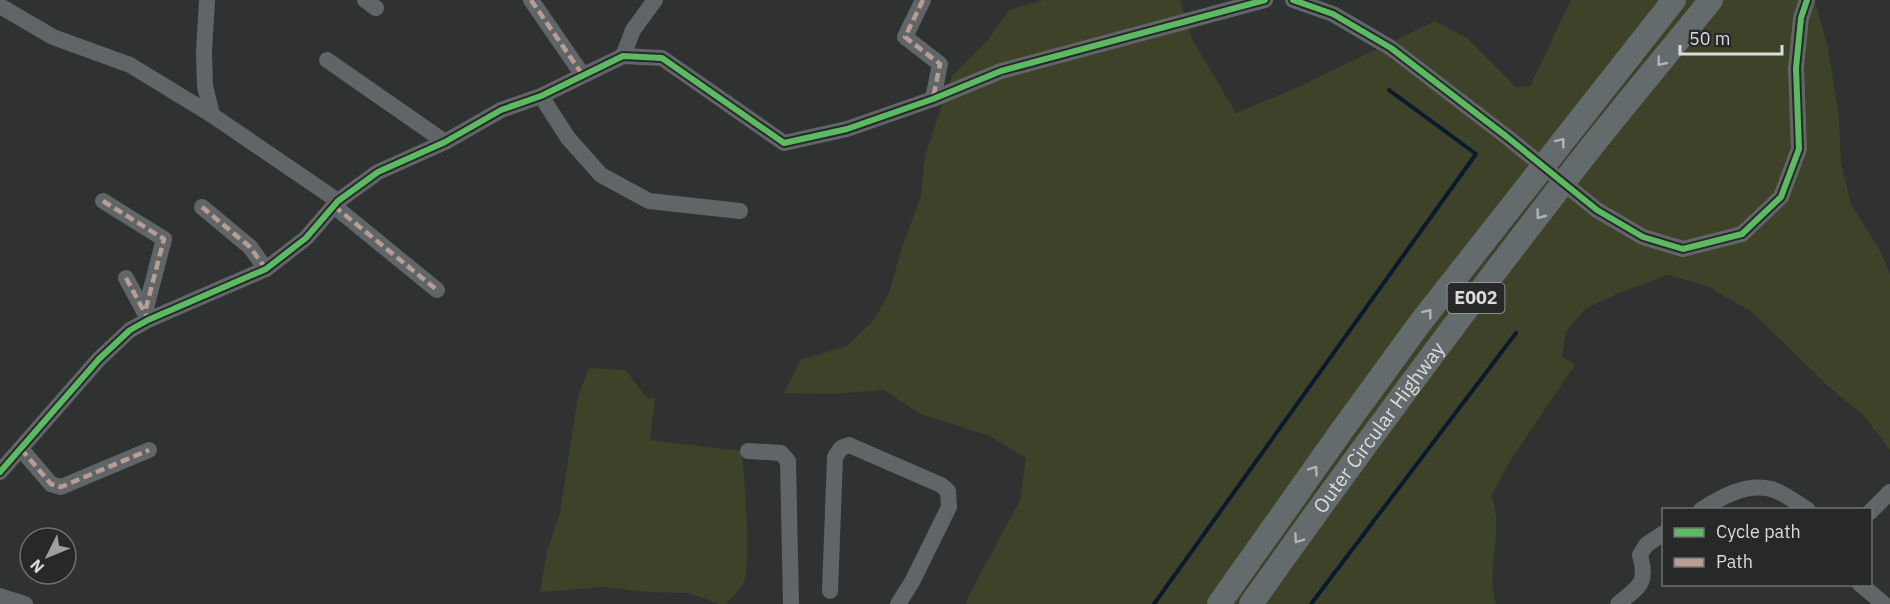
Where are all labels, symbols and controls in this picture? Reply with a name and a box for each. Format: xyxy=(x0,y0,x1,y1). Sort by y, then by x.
scale bar xyxy=(1680,18,1782,56)
text: 50 m xyxy=(1689,27,1731,50)
one-way arrow xyxy=(1658,55,1669,66)
one-way arrow xyxy=(1553,138,1564,149)
one-way arrow xyxy=(1536,208,1547,219)
road number: E002 xyxy=(1448,283,1504,313)
one-way arrow xyxy=(1421,309,1432,320)
street label: Outer Circular Highway xyxy=(1306,336,1451,518)
one-way arrow xyxy=(1306,466,1317,477)
legend xyxy=(1662,508,1872,586)
text: Cycle path xyxy=(1716,520,1801,543)
north arrow xyxy=(18,526,78,586)
one-way arrow xyxy=(1294,532,1305,543)
text: Path xyxy=(1716,550,1753,573)
text: N xyxy=(26,555,48,577)

